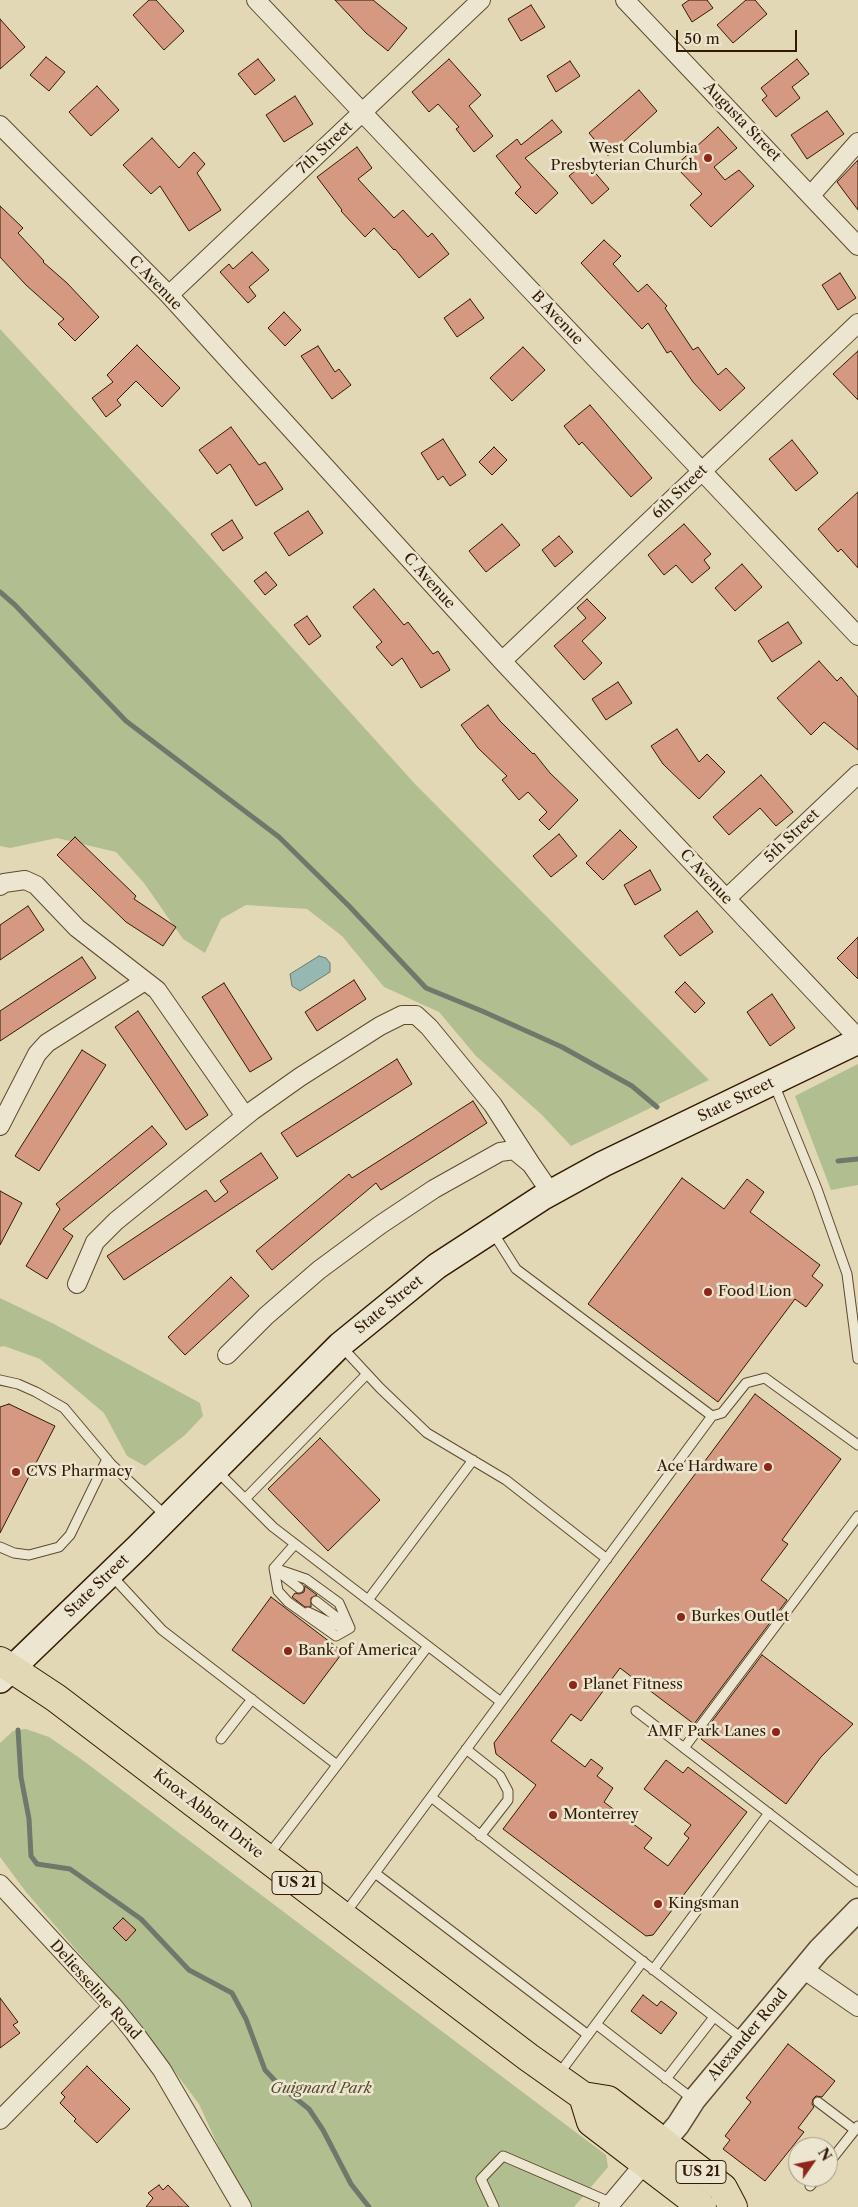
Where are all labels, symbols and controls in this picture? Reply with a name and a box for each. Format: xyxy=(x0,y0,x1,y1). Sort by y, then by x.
scale bar xyxy=(678,20,799,52)
text: 50 m xyxy=(684,29,720,48)
street label: Augusta Street xyxy=(700,79,784,165)
street label: 7th Street xyxy=(294,118,356,178)
place label: West Columbia Presbyterian Church xyxy=(551,140,698,175)
marker: West Columbia Presbyterian Church xyxy=(702,152,714,164)
street label: C Avenue xyxy=(125,252,185,314)
street label: B Avenue xyxy=(527,287,587,349)
street label: 6th Street xyxy=(649,461,711,523)
street label: C Avenue xyxy=(399,549,459,613)
street label: 5th Street xyxy=(761,805,823,867)
street label: C Avenue xyxy=(676,846,736,908)
street label: State Street xyxy=(695,1074,777,1126)
street label: State Street xyxy=(351,1272,427,1338)
place label: Food Lion xyxy=(718,1283,792,1301)
marker: Food Lion xyxy=(702,1286,714,1298)
place label: Ace Hardware xyxy=(657,1458,758,1476)
marker: Ace Hardware xyxy=(762,1461,774,1473)
place label: CVS Pharmacy xyxy=(26,1463,133,1481)
marker: CVS Pharmacy xyxy=(10,1466,22,1478)
street label: State Street xyxy=(61,1551,133,1621)
place label: Burkes Outlet xyxy=(691,1608,789,1626)
marker: Burkes Outlet xyxy=(675,1611,687,1623)
place label: Bank of America xyxy=(298,1642,417,1660)
marker: Bank of America xyxy=(282,1645,294,1657)
place label: Planet Fitness xyxy=(583,1676,683,1694)
marker: Planet Fitness xyxy=(567,1679,579,1691)
place label: AMF Park Lanes xyxy=(647,1723,766,1741)
marker: AMF Park Lanes xyxy=(770,1726,782,1738)
street label: Knox Abbott Drive xyxy=(149,1765,267,1863)
place label: Monterrey xyxy=(563,1806,639,1824)
marker: Monterrey xyxy=(547,1809,559,1821)
road number: US 21 xyxy=(272,1872,322,1895)
place label: Kingsman xyxy=(668,1895,739,1913)
marker: Kingsman xyxy=(652,1898,664,1910)
street label: Deliesseline Road xyxy=(46,1937,144,2043)
street label: Alexander Road xyxy=(704,1985,792,2085)
park label: Guignard Park xyxy=(270,2080,372,2098)
north arrow xyxy=(788,2137,838,2187)
text: N xyxy=(814,2144,836,2164)
road number: US 21 xyxy=(676,2160,726,2184)

